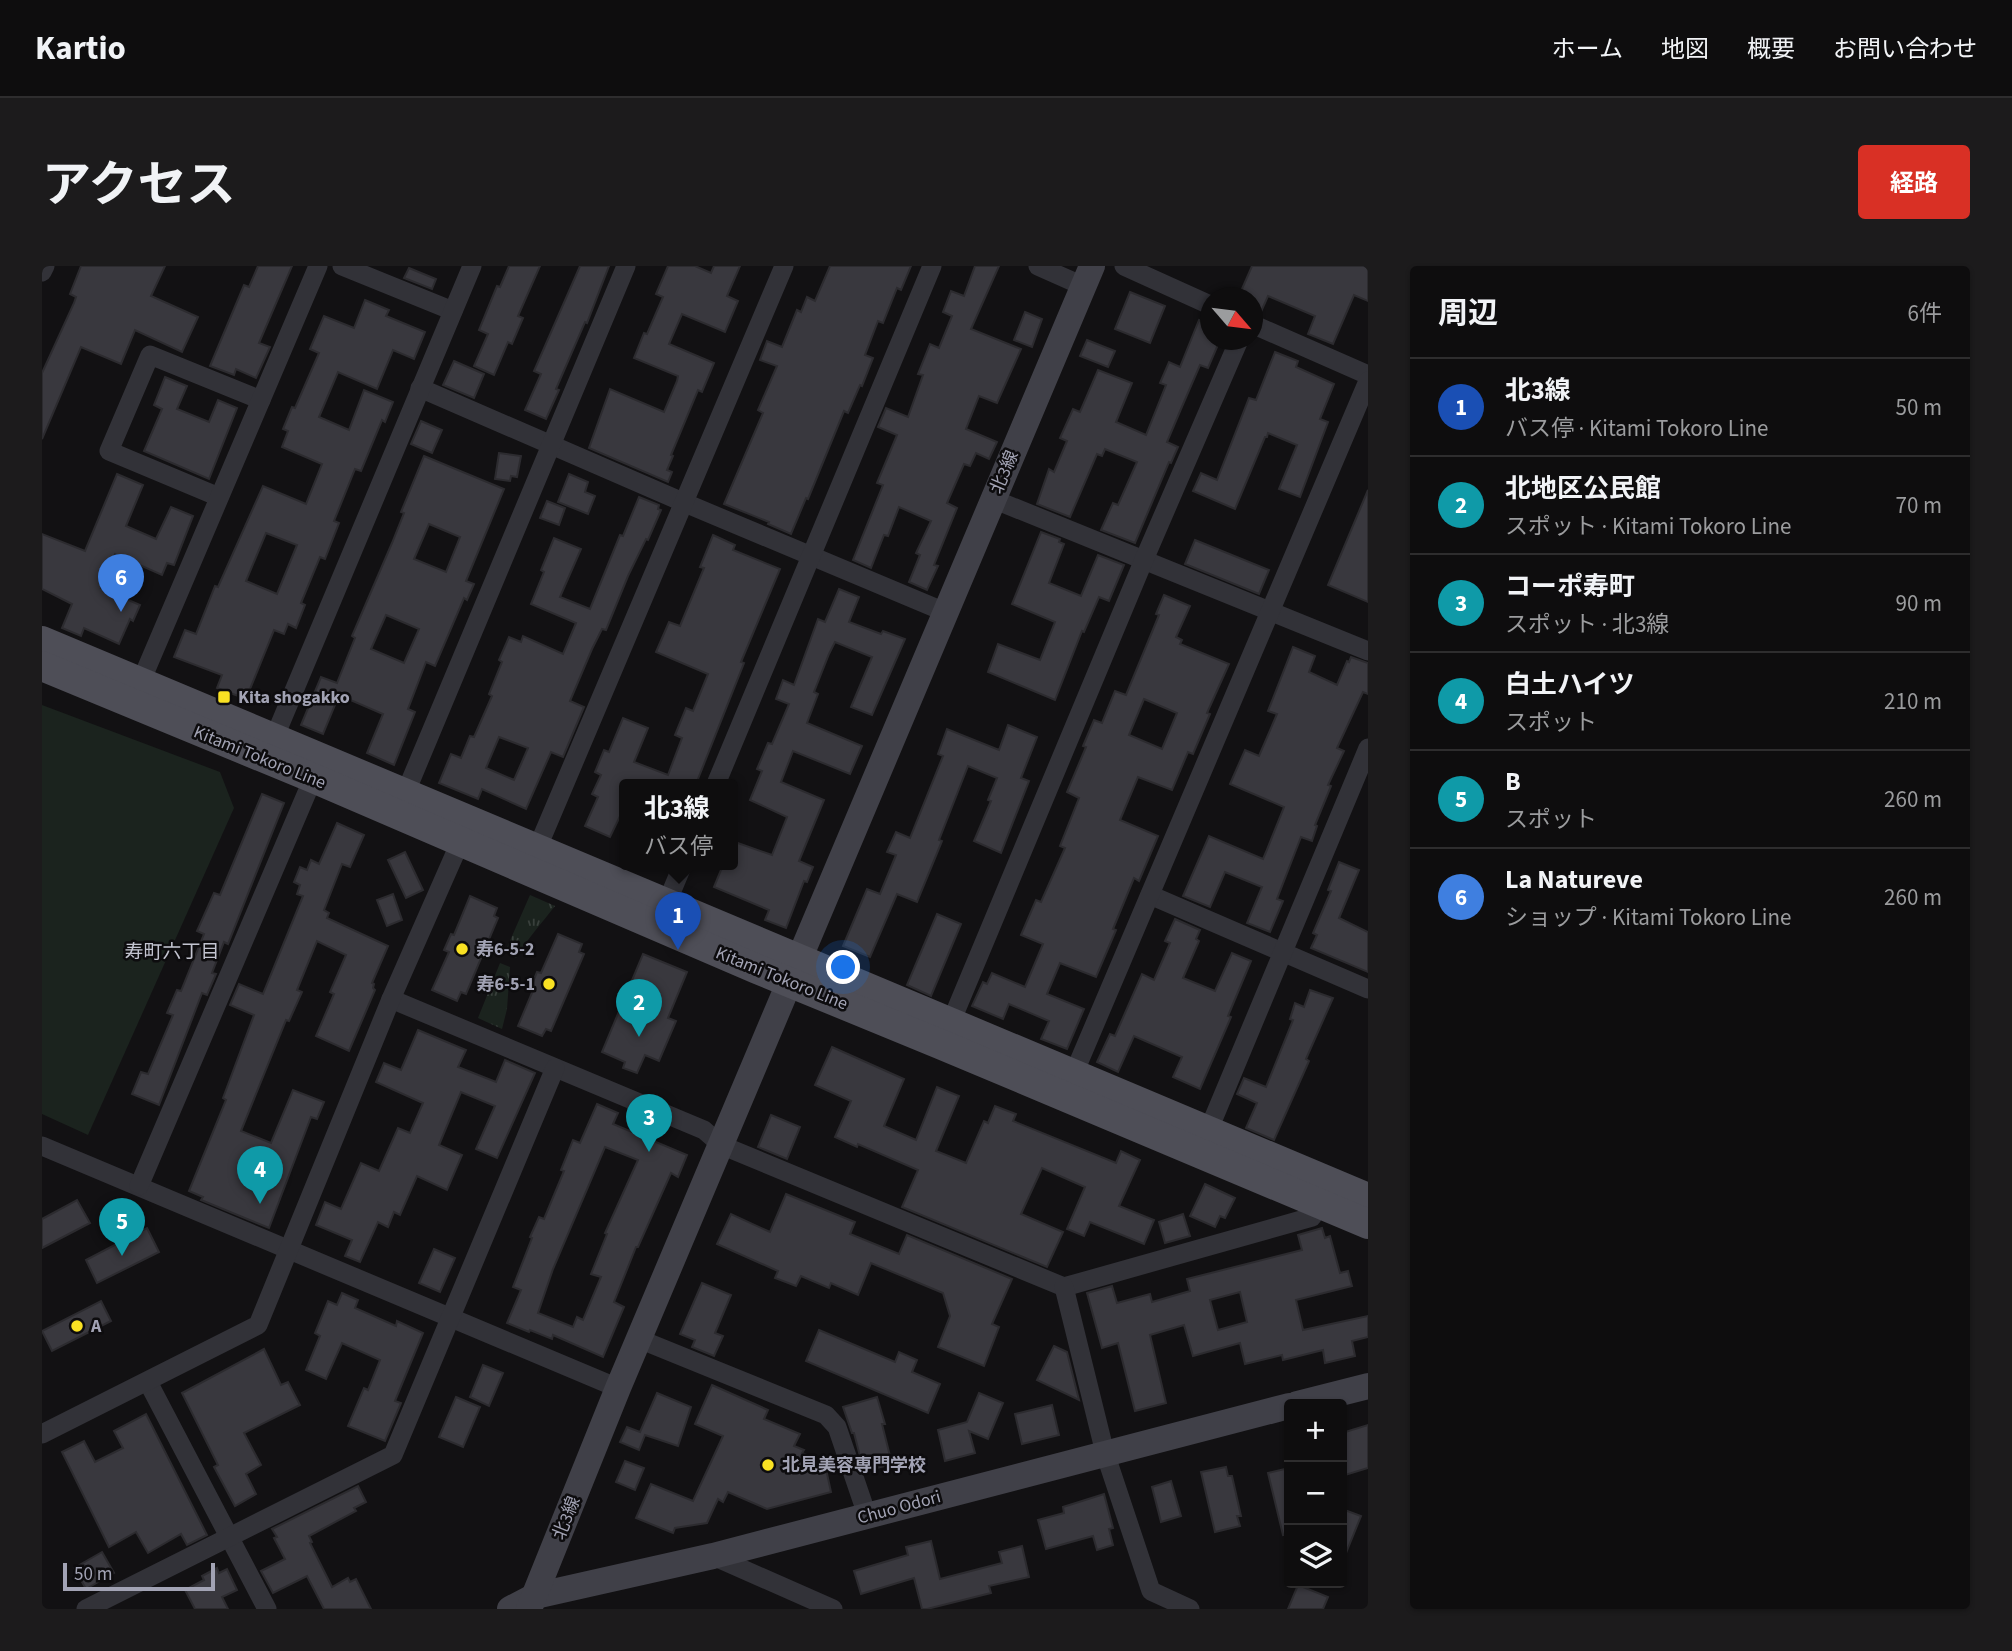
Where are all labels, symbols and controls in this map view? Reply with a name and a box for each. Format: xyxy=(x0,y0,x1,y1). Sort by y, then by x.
text: Kartio xyxy=(35,25,126,72)
text: ホーム xyxy=(1552,32,1623,67)
text: 地図 xyxy=(1661,32,1709,67)
text: 概要 xyxy=(1747,32,1795,67)
text: お問い合わせ xyxy=(1833,32,1977,67)
button: 経路 xyxy=(1858,145,1970,219)
text: アクセス xyxy=(42,151,236,221)
north arrow xyxy=(1200,287,1263,350)
text: 周辺 xyxy=(1438,292,1498,335)
text: 6件 xyxy=(1908,297,1942,330)
text: 北3線 xyxy=(1505,372,1571,409)
text: 1 xyxy=(1455,391,1467,424)
text: 50 m xyxy=(1895,391,1942,424)
text: バス停 · Kitami Tokoro Line xyxy=(1505,412,1768,445)
street label: 北3線 xyxy=(984,447,1025,498)
text: 北地区公民館 xyxy=(1505,470,1661,507)
text: 2 xyxy=(1455,489,1467,522)
text: 70 m xyxy=(1895,489,1942,522)
text: スポット · Kitami Tokoro Line xyxy=(1505,510,1791,543)
pin: 6 xyxy=(98,554,144,612)
text: コーポ寿町 xyxy=(1505,568,1635,605)
text: 3 xyxy=(1455,587,1467,620)
text: 90 m xyxy=(1895,587,1942,620)
text: スポット · 北3線 xyxy=(1505,608,1669,641)
text: 白土ハイツ xyxy=(1505,666,1634,703)
place label: Kita shogakko xyxy=(238,685,350,710)
text: 4 xyxy=(1455,685,1467,718)
text: 210 m xyxy=(1884,685,1942,718)
marker: Kita shogakko xyxy=(216,689,232,705)
text: スポット xyxy=(1505,706,1597,739)
street label: Kitami Tokoro Line xyxy=(190,720,330,795)
text: B xyxy=(1505,763,1521,800)
popup xyxy=(619,779,738,870)
text: 5 xyxy=(1455,783,1467,816)
text: 260 m xyxy=(1884,783,1942,816)
text: 北3線 xyxy=(644,790,710,827)
text: スポット xyxy=(1505,803,1597,836)
text: バス停 xyxy=(644,830,713,863)
text: La Natureve xyxy=(1505,861,1643,898)
text: 6 xyxy=(1455,881,1467,914)
text: 260 m xyxy=(1884,881,1942,914)
pin: 1 xyxy=(655,892,701,950)
text: ショップ · Kitami Tokoro Line xyxy=(1505,901,1791,934)
place label: 寿6-5-2 xyxy=(476,937,534,962)
district label: 寿町六丁目 xyxy=(124,939,220,966)
marker: 寿6-5-2 xyxy=(454,941,470,957)
street label: Kitami Tokoro Line xyxy=(712,941,852,1016)
your location xyxy=(826,950,860,984)
place label: 寿6-5-1 xyxy=(477,972,535,997)
marker: 寿6-5-1 xyxy=(541,976,557,992)
pin: 2 xyxy=(616,979,662,1037)
pin: 3 xyxy=(626,1094,672,1152)
pin: 4 xyxy=(237,1146,283,1204)
pin: 5 xyxy=(99,1198,145,1256)
place label: A xyxy=(90,1314,102,1339)
marker: A xyxy=(69,1318,85,1334)
map controls xyxy=(1284,1399,1347,1588)
button: + xyxy=(1284,1399,1347,1462)
place label: 北見美容専門学校 xyxy=(782,1453,926,1478)
marker: 北見美容専門学校 xyxy=(760,1457,776,1473)
button: − xyxy=(1284,1462,1347,1525)
street label: Chuo Odori xyxy=(855,1484,944,1531)
street label: 北3線 xyxy=(546,1493,586,1544)
button: layers xyxy=(1284,1525,1347,1588)
scale bar xyxy=(63,1560,215,1592)
text: 50 m xyxy=(74,1561,112,1588)

